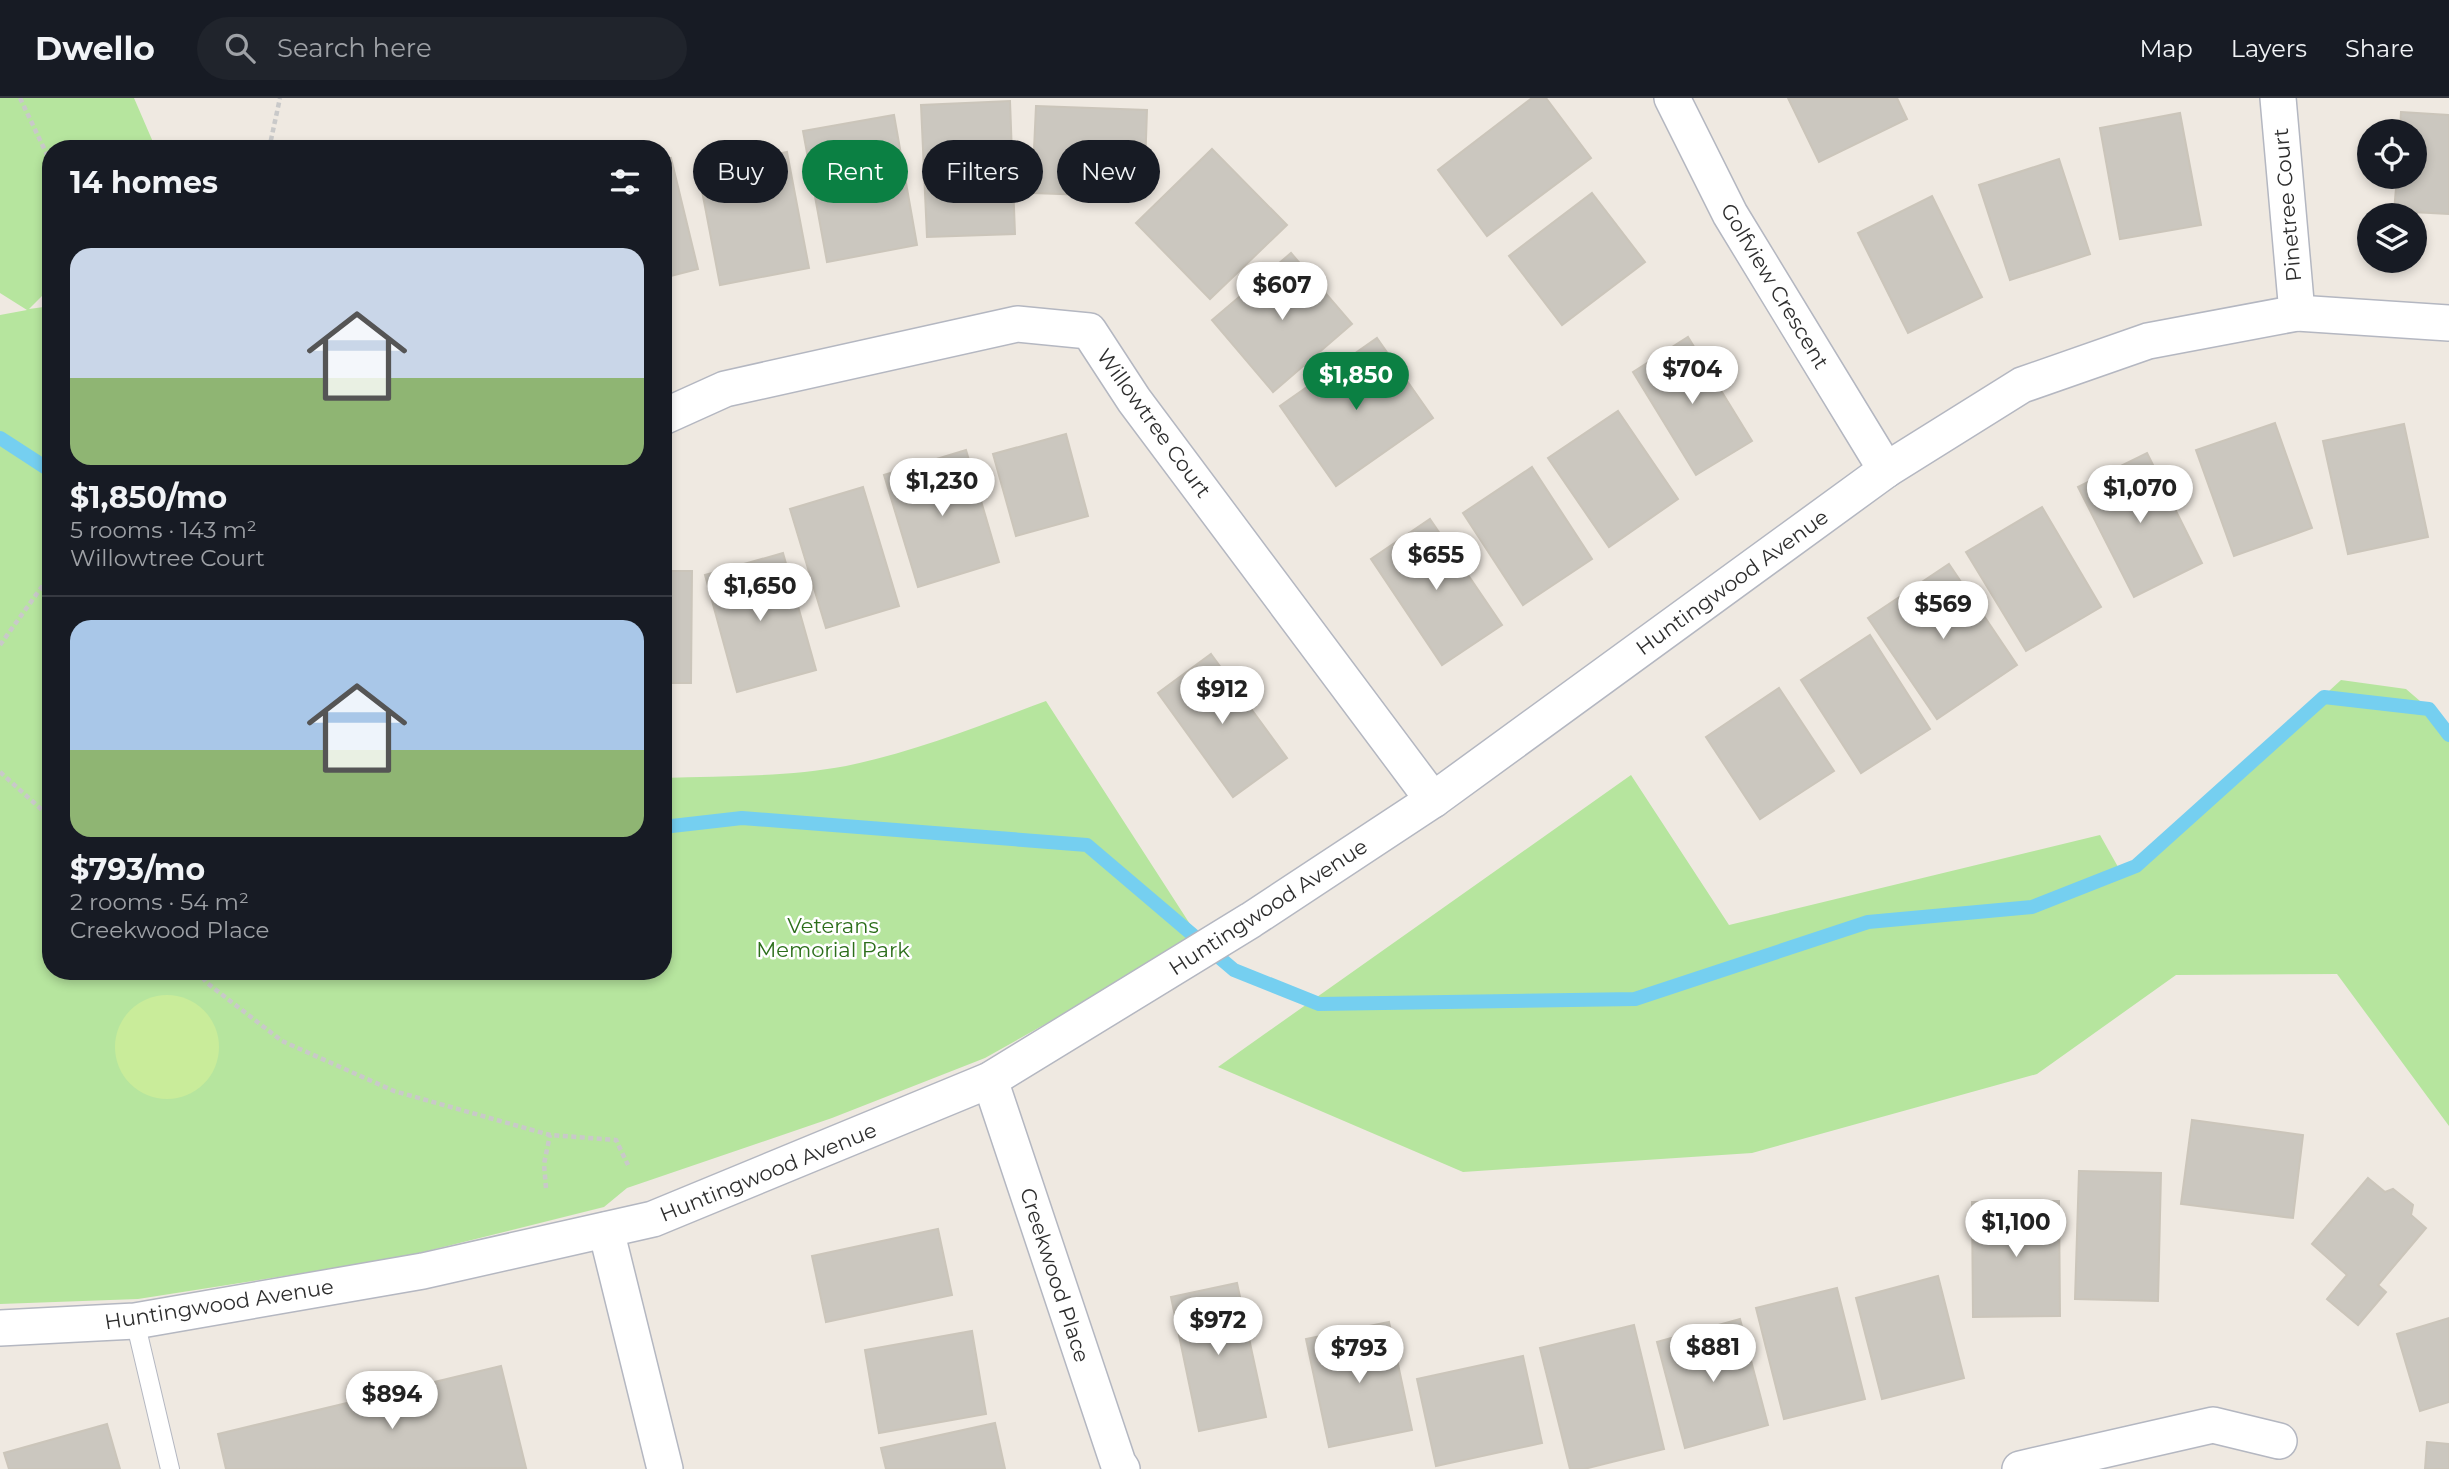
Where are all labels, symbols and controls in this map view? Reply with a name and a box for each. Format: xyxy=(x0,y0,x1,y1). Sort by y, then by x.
search box xyxy=(197,17,687,80)
text: Dwello xyxy=(35,28,155,68)
icon: search xyxy=(221,29,259,67)
text: Search here xyxy=(277,32,432,64)
text: Map xyxy=(2139,34,2193,63)
text: Layers xyxy=(2231,34,2307,63)
text: Share xyxy=(2345,34,2414,63)
map controls xyxy=(2357,119,2427,273)
button: locate xyxy=(2357,119,2427,189)
street label: Pinetree Court xyxy=(2268,127,2306,283)
chip: Buy xyxy=(693,140,788,203)
chip: Rent xyxy=(802,140,908,203)
chip: Filters xyxy=(922,140,1043,203)
chip: New xyxy=(1057,140,1160,203)
icon: filters xyxy=(606,163,644,201)
text: 14 homes xyxy=(70,164,218,201)
street label: Golfview Crescent xyxy=(1716,199,1834,373)
button: layers xyxy=(2357,203,2427,273)
pin: $607 xyxy=(1241,262,1323,322)
text: $607 xyxy=(1252,271,1312,299)
icon: home xyxy=(294,293,420,419)
street label: Willowtree Court xyxy=(1092,344,1216,502)
pin: $704 xyxy=(1651,346,1733,406)
pin: $1,850 xyxy=(1299,352,1413,412)
text: $704 xyxy=(1662,355,1722,383)
text: $1,850 xyxy=(1319,361,1393,389)
pin: $1,230 xyxy=(885,458,999,518)
pin: $1,070 xyxy=(2083,466,2197,525)
text: $1,230 xyxy=(906,467,978,495)
text: $1,070 xyxy=(2103,474,2177,502)
text: $1,850/mo xyxy=(70,479,227,516)
street label: Huntingwood Avenue xyxy=(1631,504,1833,660)
text: 5 rooms · 143 m² xyxy=(70,516,257,544)
pin: $655 xyxy=(1395,532,1477,592)
text: $655 xyxy=(1408,541,1464,569)
text: Willowtree Court xyxy=(70,544,265,572)
pin: $1,650 xyxy=(703,564,817,623)
text: $1,650 xyxy=(723,572,797,600)
pin: $569 xyxy=(1902,582,1984,641)
text: $569 xyxy=(1914,590,1972,618)
icon: home xyxy=(294,665,420,791)
pin: $912 xyxy=(1181,666,1263,726)
text: $912 xyxy=(1196,675,1248,703)
street label: Huntingwood Avenue xyxy=(1164,833,1372,981)
text: $793/mo xyxy=(70,851,205,888)
text: 2 rooms · 54 m² xyxy=(70,888,249,916)
park label: Veterans Memorial Park xyxy=(756,913,910,962)
text: Creekwood Place xyxy=(70,916,269,944)
street label: Huntingwood Avenue xyxy=(656,1117,880,1227)
street label: Creekwood Place xyxy=(1015,1185,1095,1365)
pin: $1,100 xyxy=(1959,1200,2073,1259)
text: $1,100 xyxy=(1981,1208,2051,1236)
street label: Huntingwood Avenue xyxy=(103,1274,335,1334)
pin: $972 xyxy=(1177,1298,1259,1357)
text: $972 xyxy=(1190,1306,1246,1334)
pin: $881 xyxy=(1672,1324,1754,1384)
pin: $793 xyxy=(1318,1326,1400,1385)
text: $881 xyxy=(1686,1333,1740,1361)
text: $793 xyxy=(1331,1334,1387,1362)
pin: $894 xyxy=(351,1372,433,1431)
text: $894 xyxy=(362,1380,422,1408)

